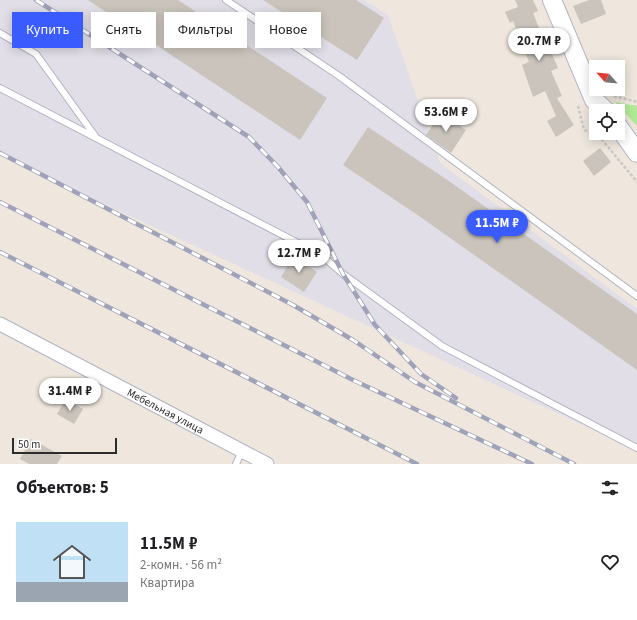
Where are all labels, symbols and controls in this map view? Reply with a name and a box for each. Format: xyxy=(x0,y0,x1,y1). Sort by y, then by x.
chip: Купить xyxy=(12,12,83,48)
chip: Снять xyxy=(91,12,156,48)
chip: Фильтры xyxy=(164,12,247,48)
chip: Новое xyxy=(255,12,321,48)
pin: 20.7M ₽ xyxy=(502,28,576,62)
text: 20.7M ₽ xyxy=(517,32,561,50)
north arrow xyxy=(589,60,625,96)
map controls xyxy=(589,60,625,140)
pin: 53.6M ₽ xyxy=(409,99,483,133)
text: 53.6M ₽ xyxy=(424,103,468,121)
button: locate xyxy=(589,104,625,140)
pin: 11.5M ₽ xyxy=(460,210,534,244)
text: 11.5M ₽ xyxy=(475,214,519,232)
pin: 12.7M ₽ xyxy=(262,240,336,274)
text: 12.7M ₽ xyxy=(277,244,321,262)
pin: 31.4M ₽ xyxy=(33,378,107,412)
text: 31.4M ₽ xyxy=(48,382,92,400)
street label: Мебельная улица xyxy=(124,385,206,438)
scale bar xyxy=(12,436,117,455)
text: 50 m xyxy=(18,437,40,452)
text: Объектов: 5 xyxy=(16,476,109,500)
icon: filters xyxy=(599,477,621,499)
text: 11.5M ₽ xyxy=(140,532,197,556)
icon: home xyxy=(48,538,96,586)
icon: heart xyxy=(599,551,621,573)
text: 2-комн. · 56 m² xyxy=(140,556,222,574)
text: Квартира xyxy=(140,574,195,592)

